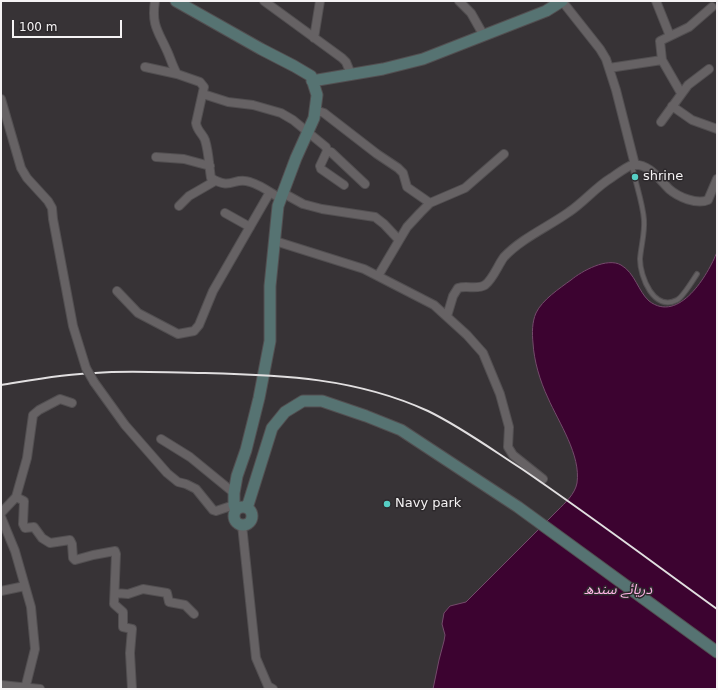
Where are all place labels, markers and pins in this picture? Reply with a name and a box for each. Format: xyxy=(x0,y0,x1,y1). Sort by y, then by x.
place label: shrine xyxy=(643,169,683,185)
marker: shrine xyxy=(630,172,640,182)
place label: Navy park xyxy=(395,496,461,512)
marker: Navy park xyxy=(382,499,392,509)

